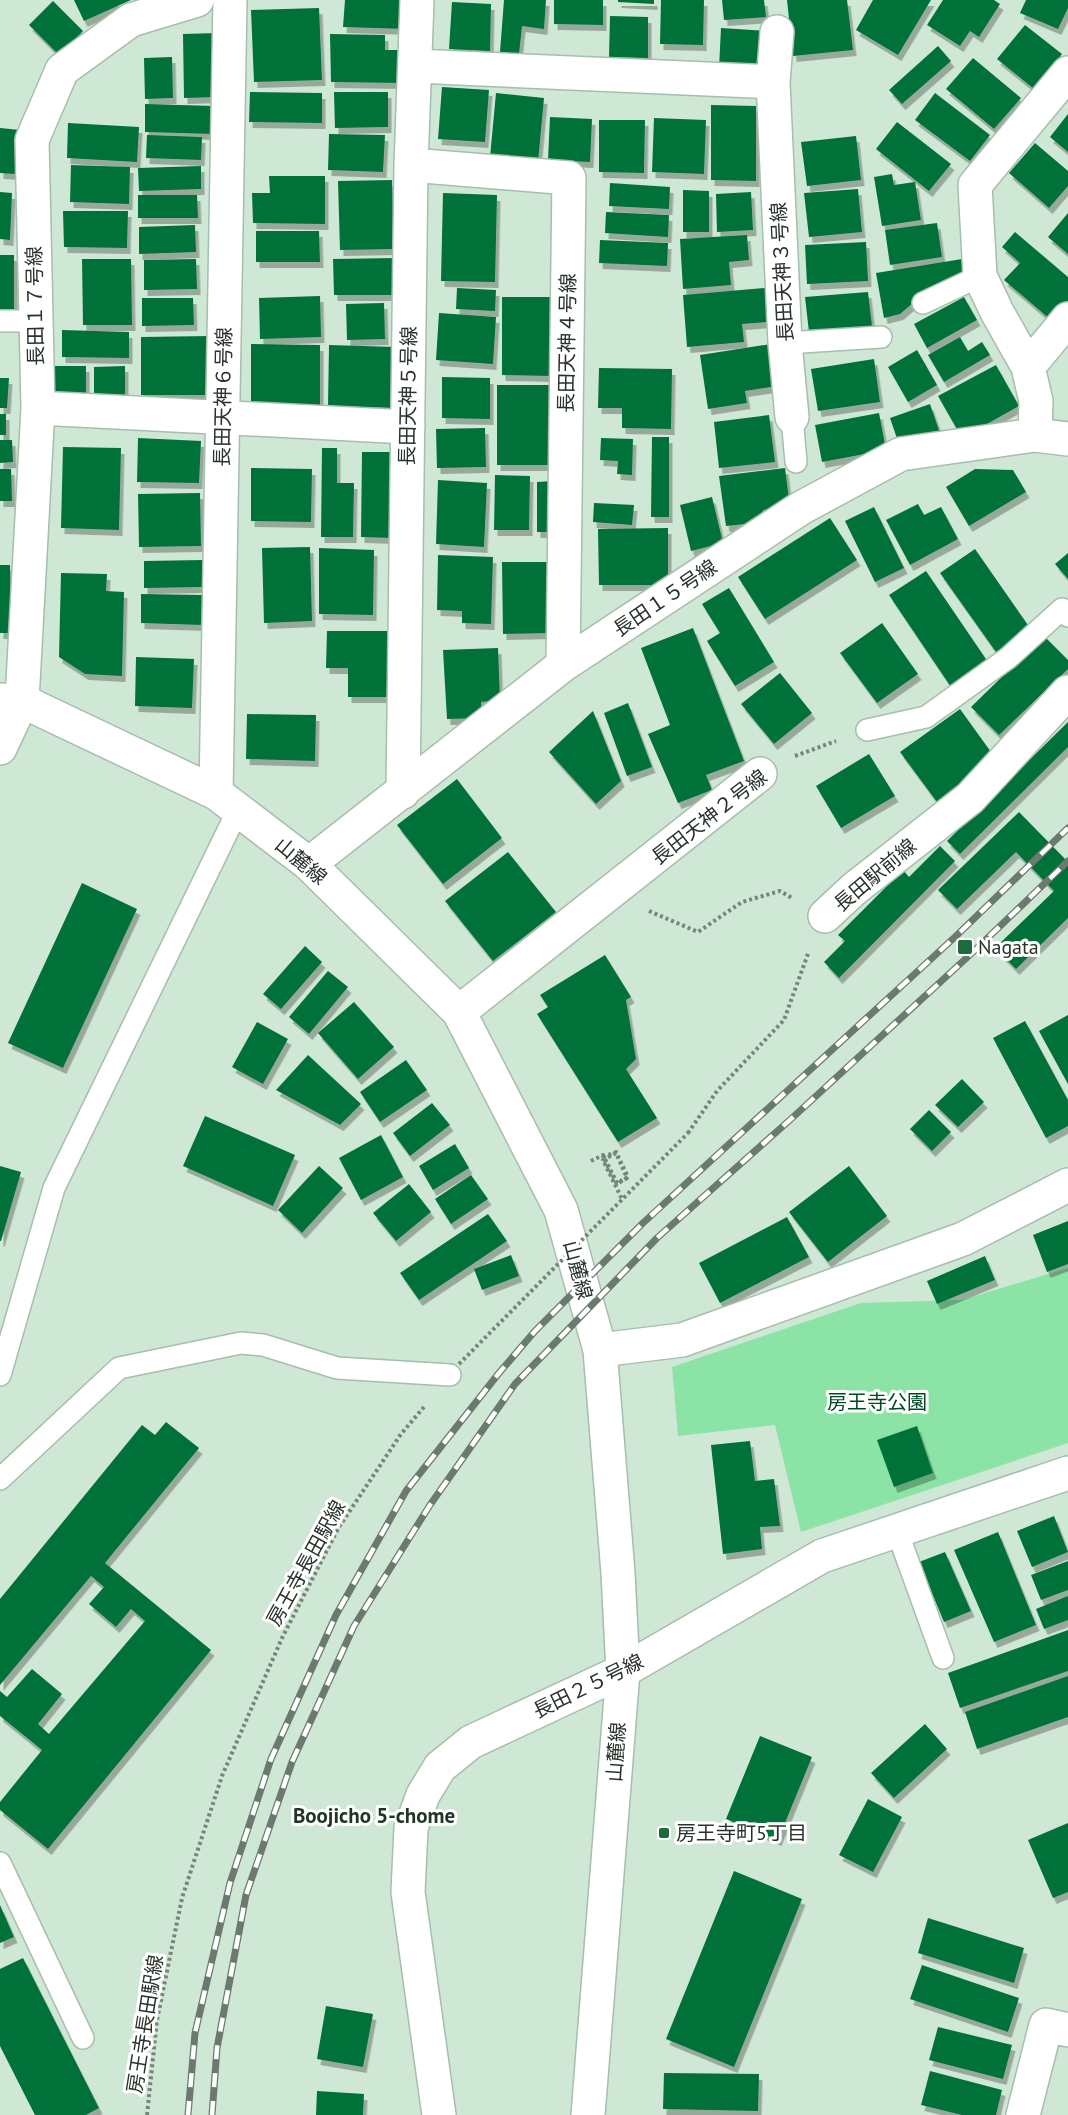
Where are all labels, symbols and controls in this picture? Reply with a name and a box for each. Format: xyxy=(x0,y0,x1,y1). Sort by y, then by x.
street label: 長田天神３号線 xyxy=(765,201,799,343)
street label: 長田１７号線 xyxy=(21,246,49,366)
street label: 長田天神４号線 xyxy=(553,273,581,413)
street label: 長田天神５号線 xyxy=(394,326,422,466)
street label: 長田天神６号線 xyxy=(209,327,237,467)
street label: 長田１５号線 xyxy=(608,554,722,642)
street label: 長田天神２号線 xyxy=(646,764,772,870)
street label: 山麓線 xyxy=(270,832,332,890)
street label: 長田駅前線 xyxy=(828,833,922,917)
place label: Nagata xyxy=(978,934,1039,960)
marker: Nagata xyxy=(956,938,974,956)
street label: 山麓線 xyxy=(558,1238,598,1302)
park label: 房王寺公園 xyxy=(827,1389,927,1415)
street label: 房王寺長田駅線 xyxy=(261,1495,351,1631)
street label: 長田２５号線 xyxy=(528,1648,648,1724)
street label: 山麓線 xyxy=(601,1721,631,1783)
district label: Boojicho 5-chome xyxy=(293,1802,455,1829)
place label: 房王寺町5丁目 xyxy=(676,1820,807,1846)
marker: 房王寺町5丁目 xyxy=(657,1826,671,1840)
street label: 房王寺長田駅線 xyxy=(121,1953,169,2095)

